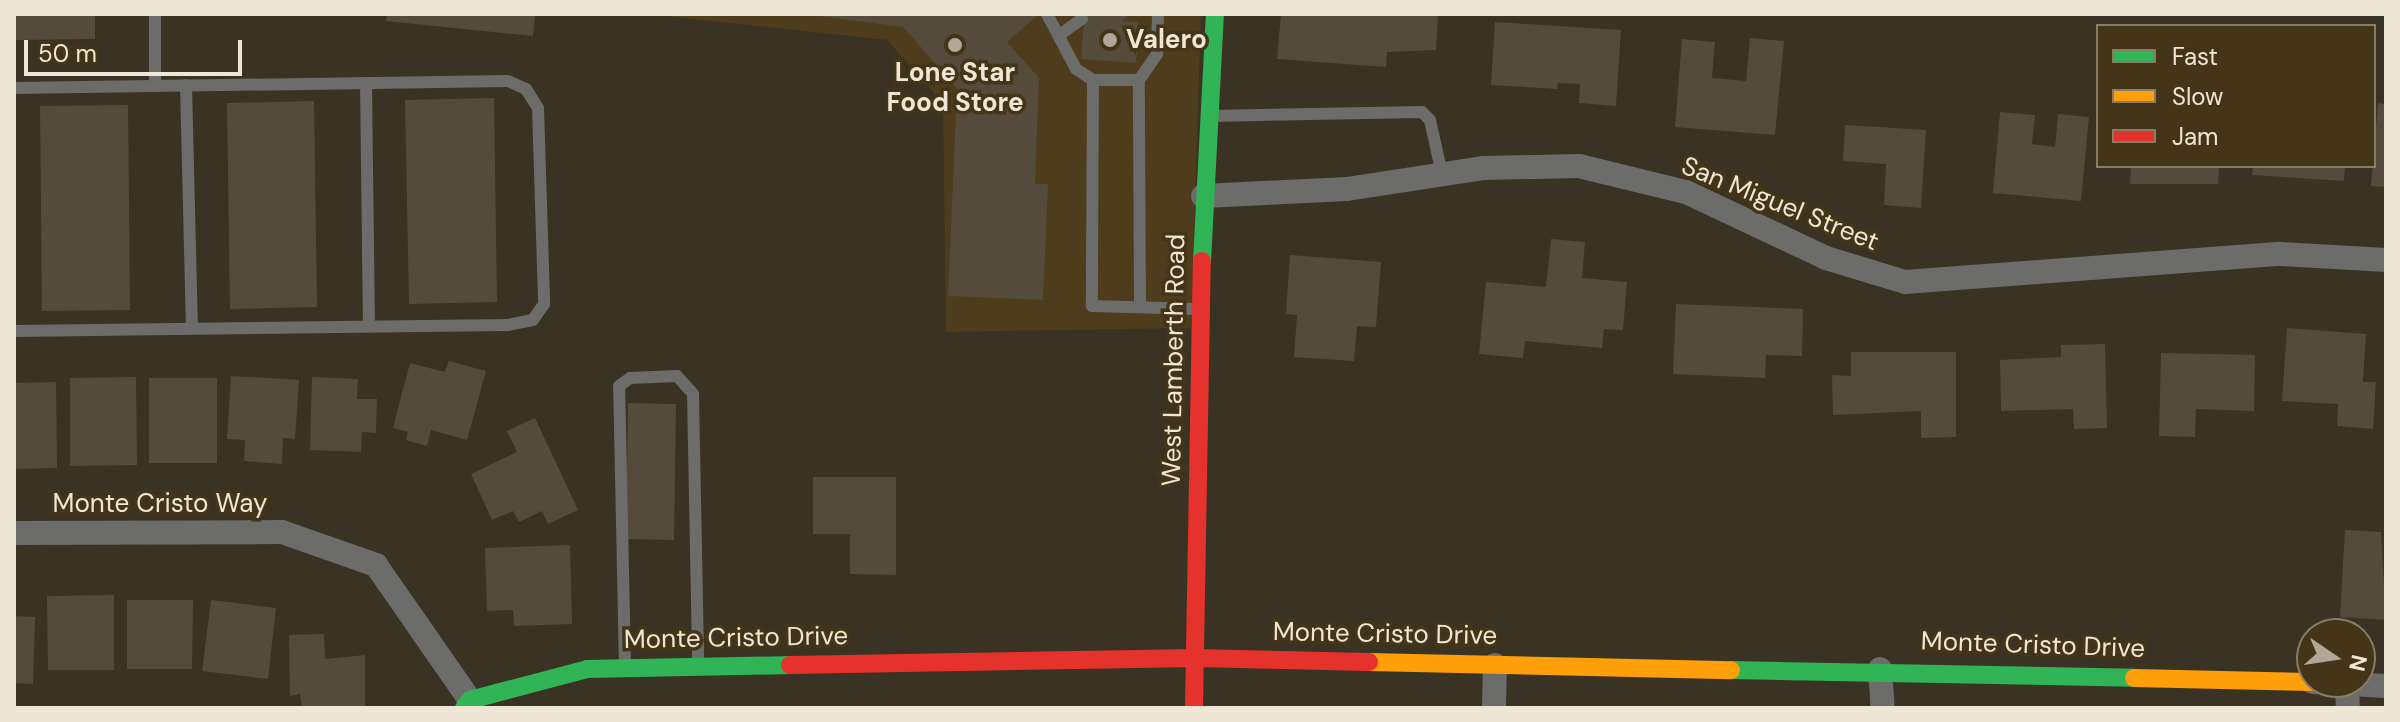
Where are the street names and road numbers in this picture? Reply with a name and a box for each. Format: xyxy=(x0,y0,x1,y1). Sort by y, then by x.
street label: San Miguel Street xyxy=(1677,150,1883,258)
street label: West Lamberth Road xyxy=(1156,234,1192,486)
street label: Monte Cristo Way xyxy=(53,488,267,520)
street label: Monte Cristo Drive xyxy=(1273,616,1497,652)
street label: Monte Cristo Drive xyxy=(624,620,848,656)
street label: Monte Cristo Drive xyxy=(1920,625,2146,665)

